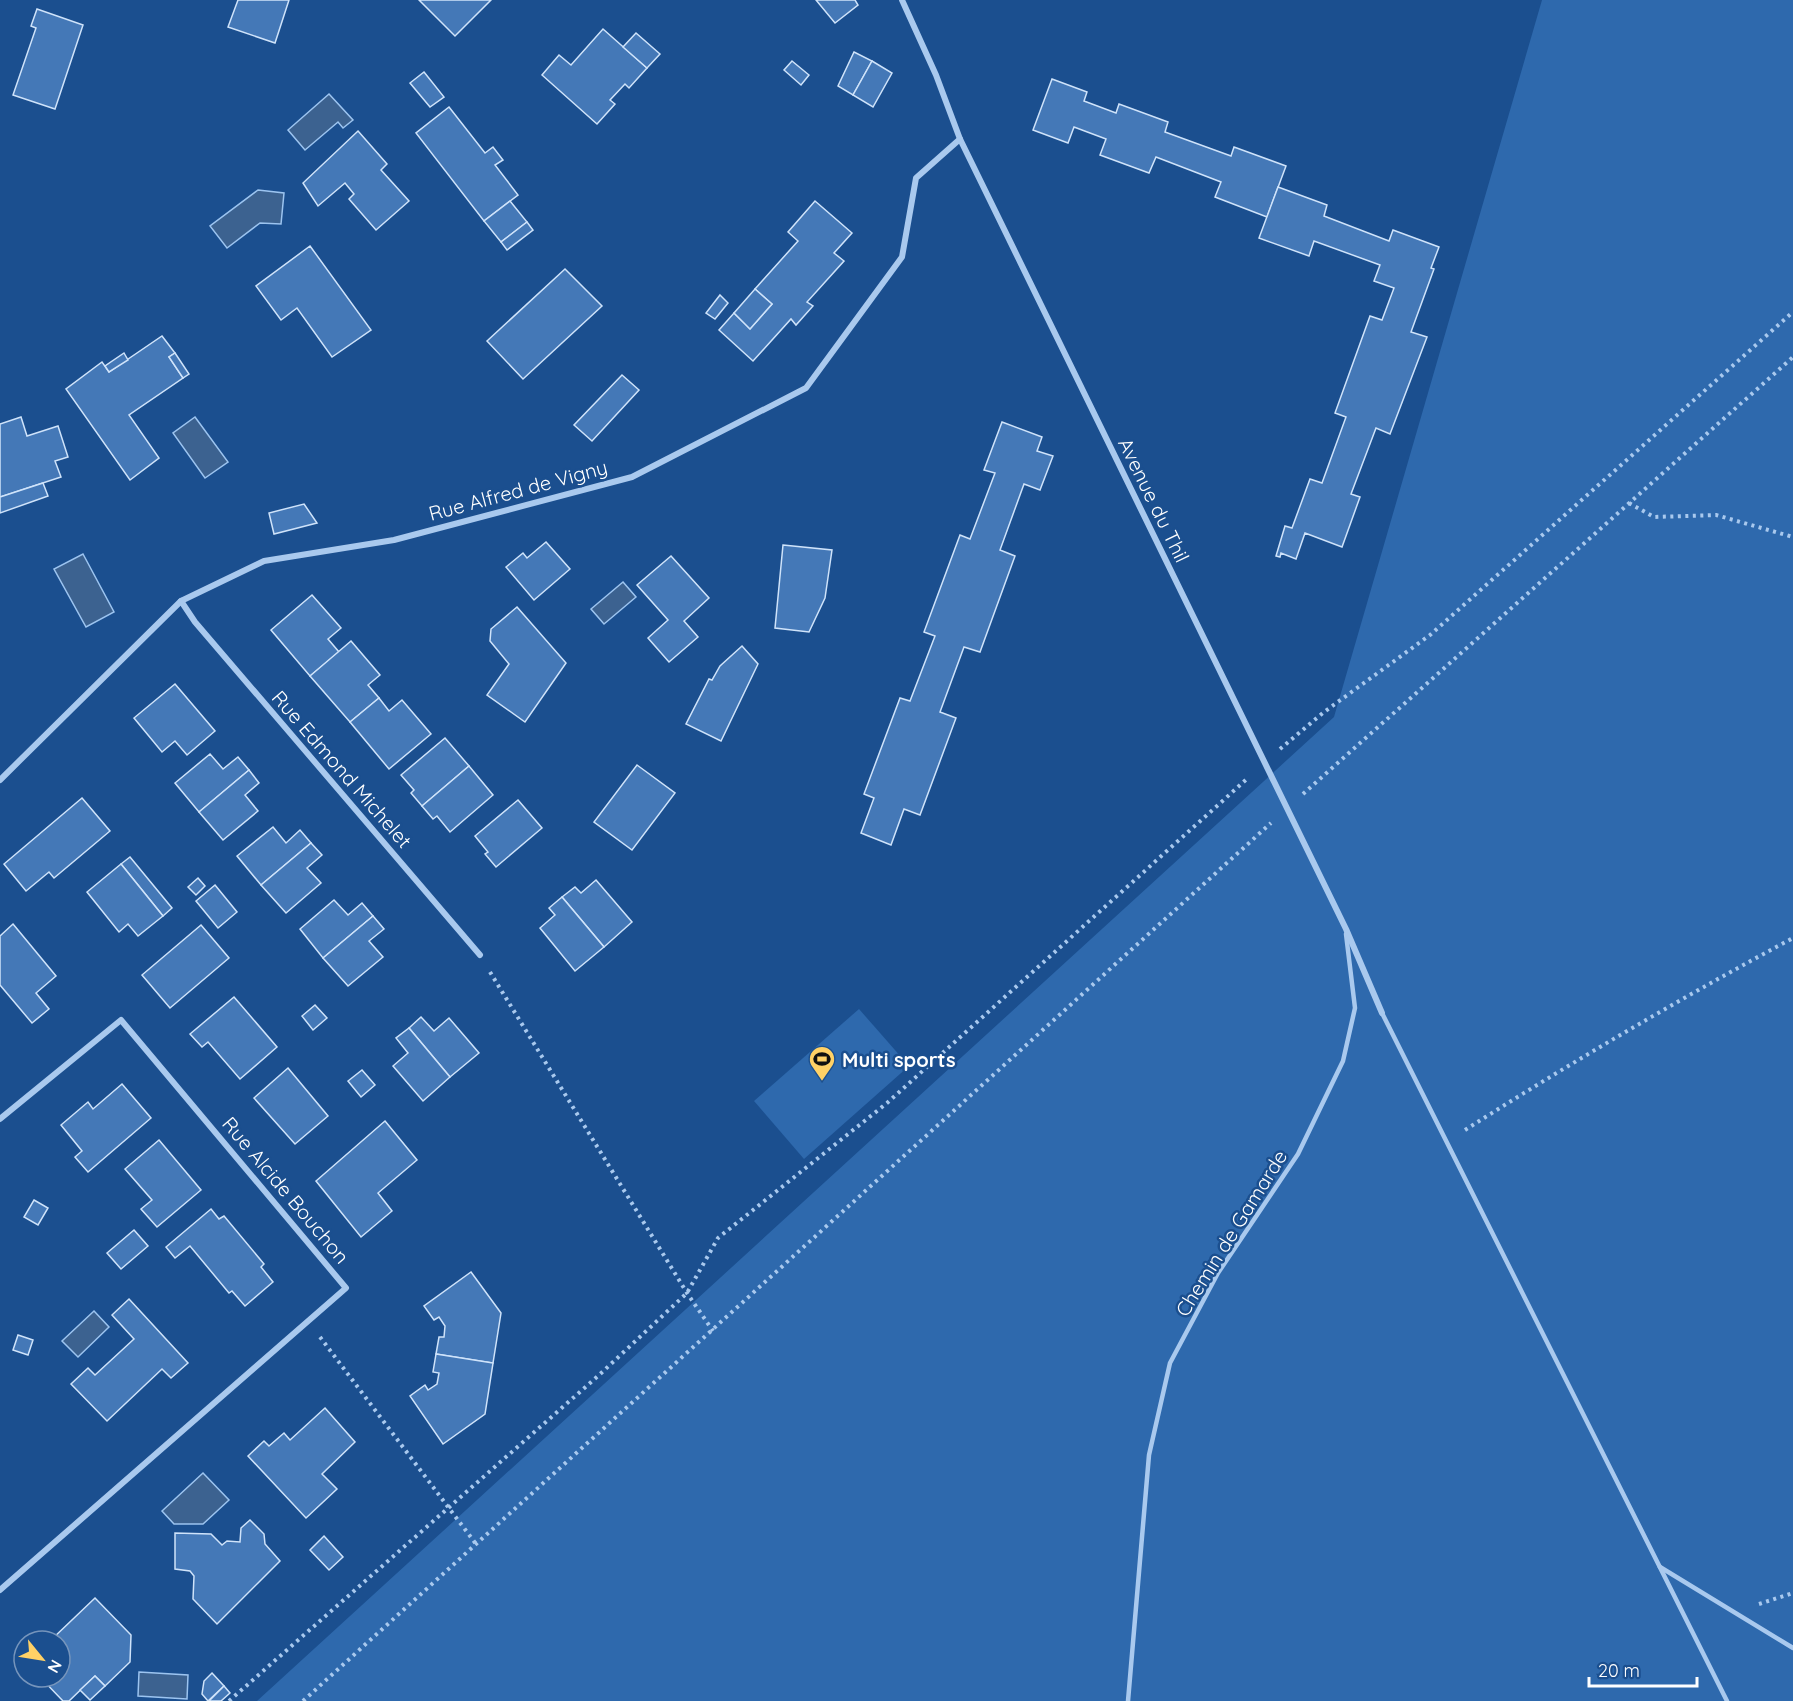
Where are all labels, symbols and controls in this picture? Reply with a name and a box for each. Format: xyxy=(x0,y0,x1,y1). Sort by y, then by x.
street label: Avenue du Thil xyxy=(1113,434,1195,566)
street label: Rue Alfred de Vigny xyxy=(426,454,610,526)
street label: Rue Edmond Michelet xyxy=(267,685,417,853)
sports icon: Multi sports xyxy=(807,1044,837,1082)
place label: Multi sports xyxy=(842,1047,956,1072)
street label: Rue Alcide Bouchon xyxy=(217,1111,355,1269)
street label: Chemin de Gamarde xyxy=(1170,1145,1292,1321)
north arrow xyxy=(12,1629,72,1689)
scale bar xyxy=(1589,1650,1697,1688)
text: N xyxy=(43,1656,67,1677)
text: 20 m xyxy=(1598,1659,1640,1682)

